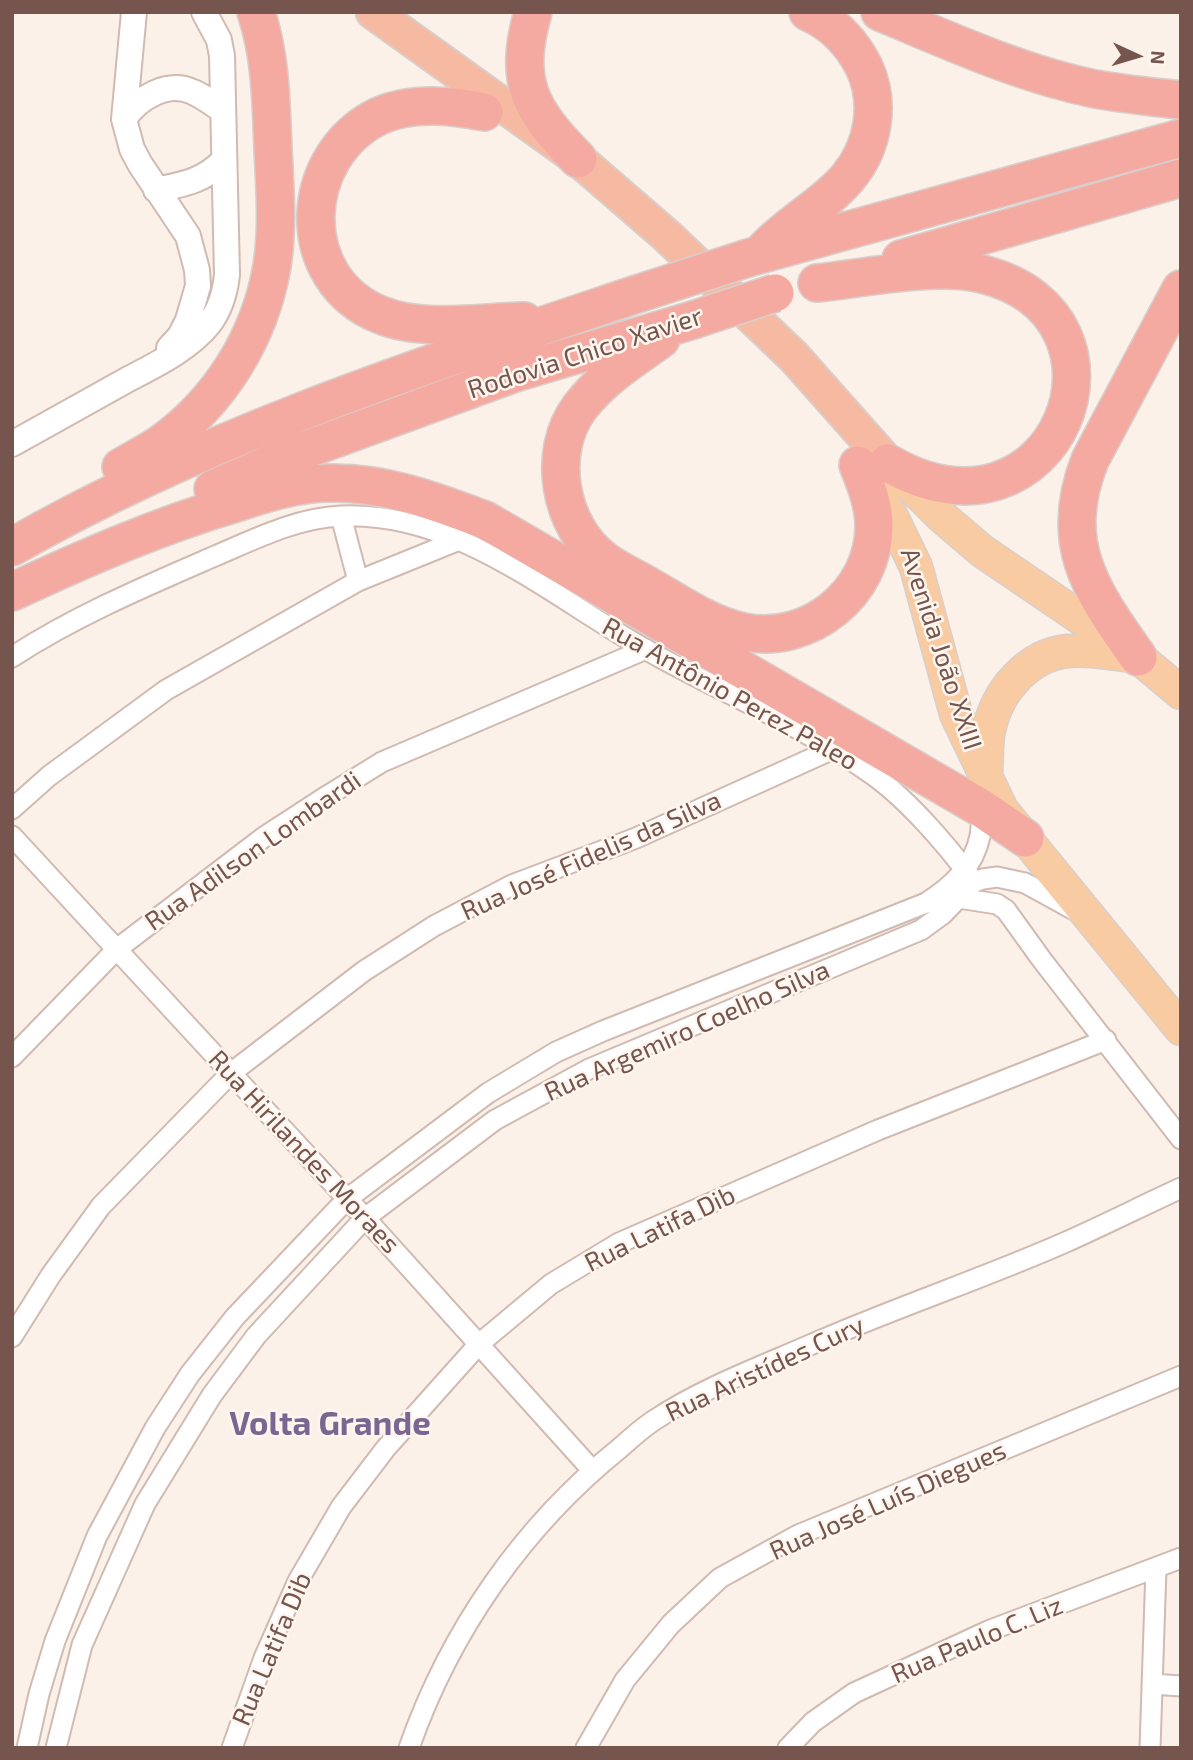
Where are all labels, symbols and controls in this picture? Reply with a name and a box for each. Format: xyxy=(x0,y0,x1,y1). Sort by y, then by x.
north arrow xyxy=(1102,21,1172,91)
text: N xyxy=(1146,50,1170,65)
street label: Rodovia Chico Xavier xyxy=(464,300,706,406)
street label: Avenida João XXIII xyxy=(894,544,988,754)
street label: Rua Antônio Perez Paleo xyxy=(597,611,863,777)
street label: Rua Adilson Lombardi xyxy=(139,765,367,937)
street label: Rua José Fidelis da Silva xyxy=(456,785,726,927)
street label: Rua Argemiro Coelho Silva xyxy=(540,954,834,1108)
street label: Rua Hirilandes Moraes xyxy=(202,1044,406,1260)
street label: Rua Latifa Dib xyxy=(580,1179,740,1279)
street label: Rua Aristídes Cury xyxy=(661,1309,869,1429)
district label: Volta Grande xyxy=(229,1404,431,1444)
street label: Rua José Luís Diegues xyxy=(765,1435,1011,1567)
street label: Rua Latifa Dib xyxy=(226,1568,318,1730)
street label: Rua Paulo C. Liz xyxy=(887,1590,1067,1690)

